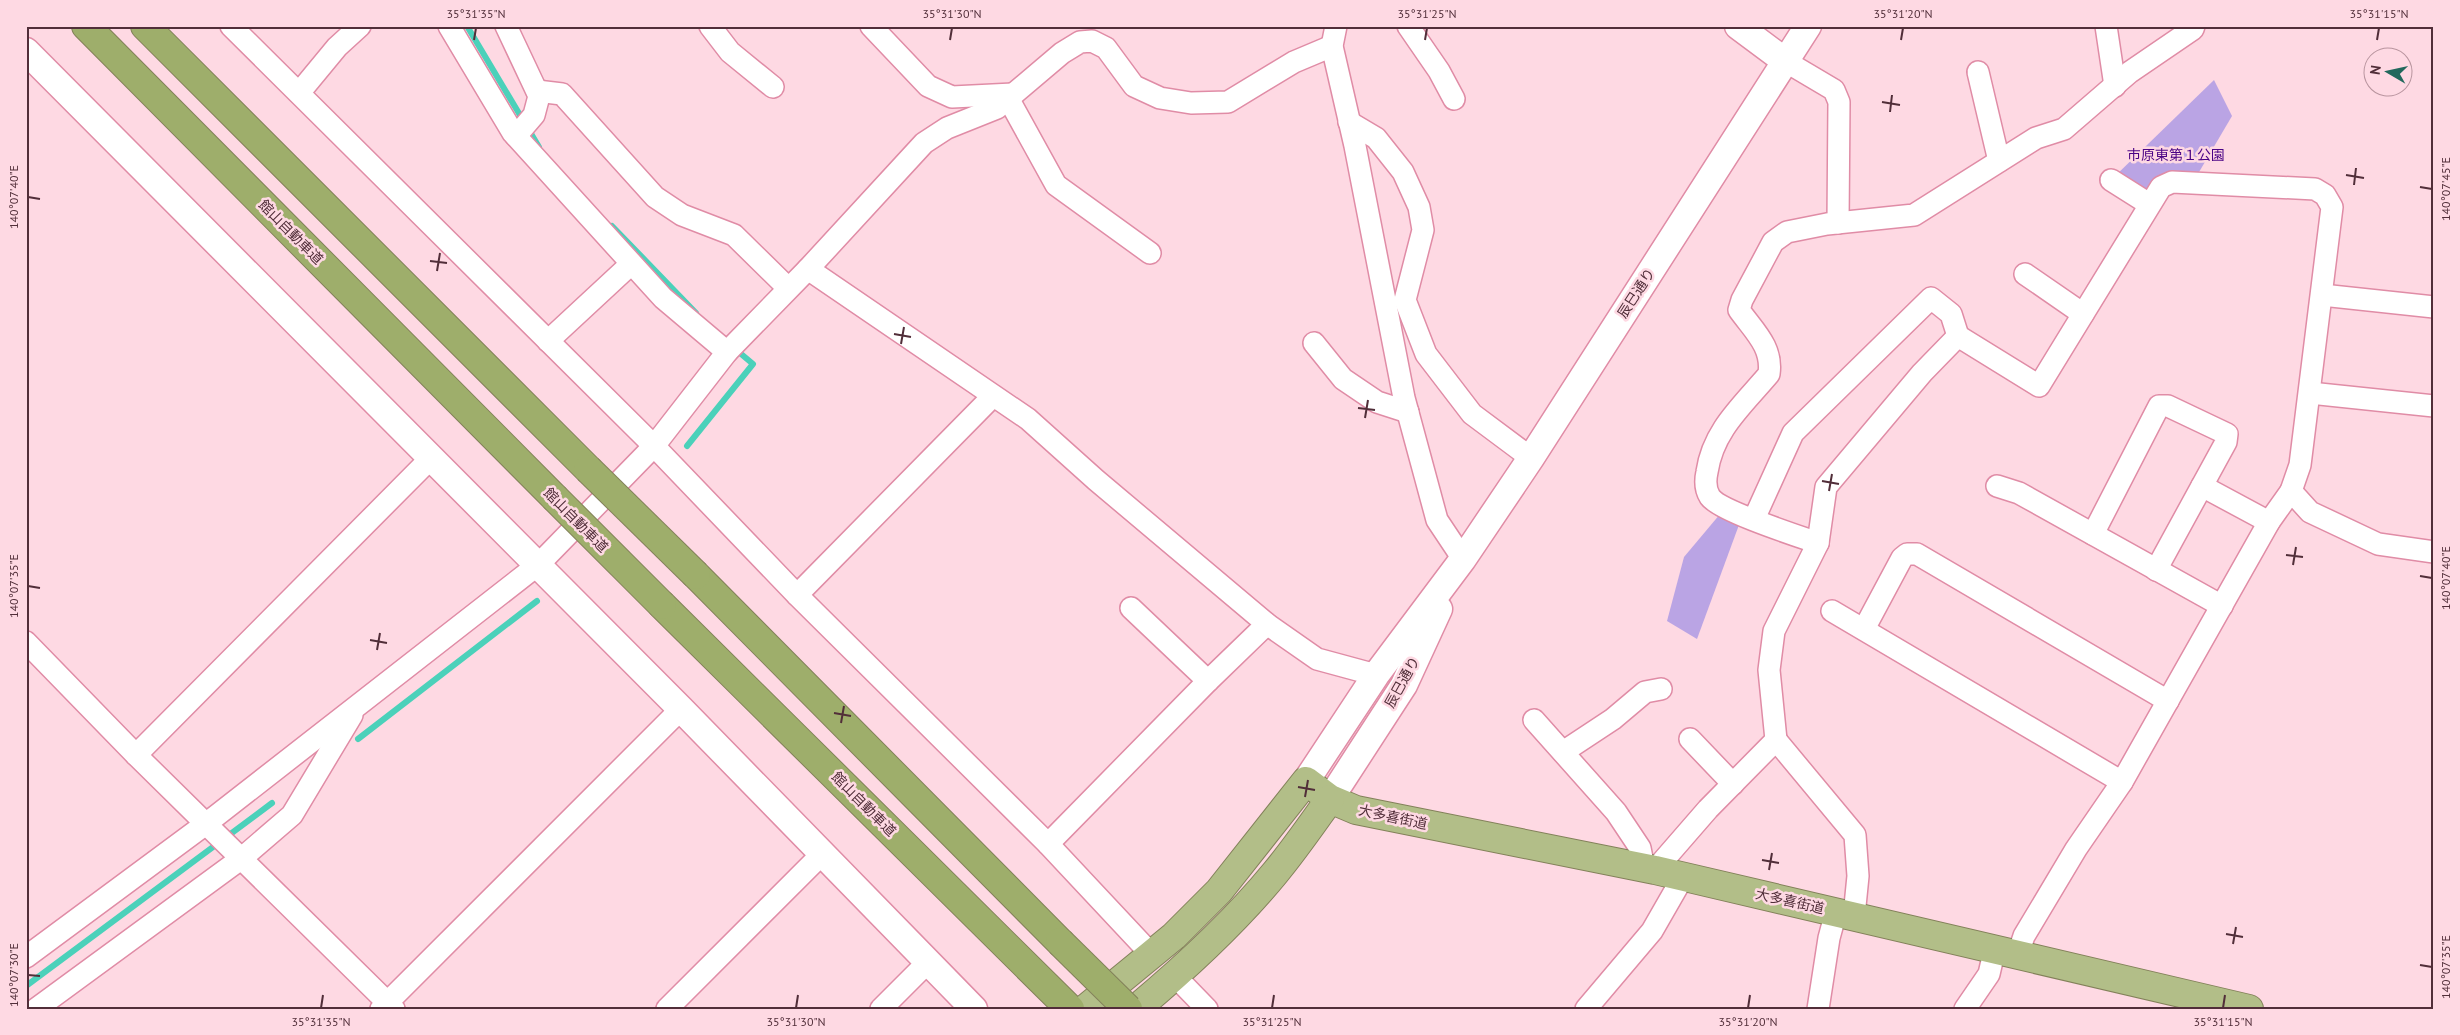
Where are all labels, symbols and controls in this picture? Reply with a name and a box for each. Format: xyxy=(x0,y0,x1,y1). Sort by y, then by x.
text: 35°31'35"N xyxy=(446,6,506,21)
text: 35°31'30"N xyxy=(922,6,982,21)
text: 35°31'25"N xyxy=(1397,6,1457,21)
text: 35°31'20"N xyxy=(1873,6,1933,21)
text: 35°31'15"N xyxy=(2349,6,2409,21)
north arrow xyxy=(2362,48,2412,98)
text: N xyxy=(2366,64,2385,76)
park label: 市原東第１公園 xyxy=(2127,146,2225,164)
text: 140°07'45"E xyxy=(2438,157,2453,221)
text: 140°07'40"E xyxy=(6,165,21,229)
street label: 館山自動車道 xyxy=(255,196,327,268)
street label: 辰巳通り xyxy=(1613,265,1659,321)
street label: 館山自動車道 xyxy=(540,484,612,556)
text: 140°07'40"E xyxy=(2438,546,2453,610)
text: 140°07'35"E xyxy=(6,554,21,618)
street label: 辰巳通り xyxy=(1381,653,1423,711)
street label: 館山自動車道 xyxy=(828,768,900,840)
street label: 大多喜街道 xyxy=(1357,801,1429,833)
street label: 大多喜街道 xyxy=(1754,884,1826,918)
text: 140°07'35"E xyxy=(2438,935,2453,999)
text: 140°07'30"E xyxy=(6,943,21,1007)
text: 35°31'35"N xyxy=(291,1014,351,1029)
text: 35°31'30"N xyxy=(766,1014,826,1029)
text: 35°31'25"N xyxy=(1242,1014,1302,1029)
text: 35°31'20"N xyxy=(1718,1014,1778,1029)
text: 35°31'15"N xyxy=(2193,1014,2253,1029)

